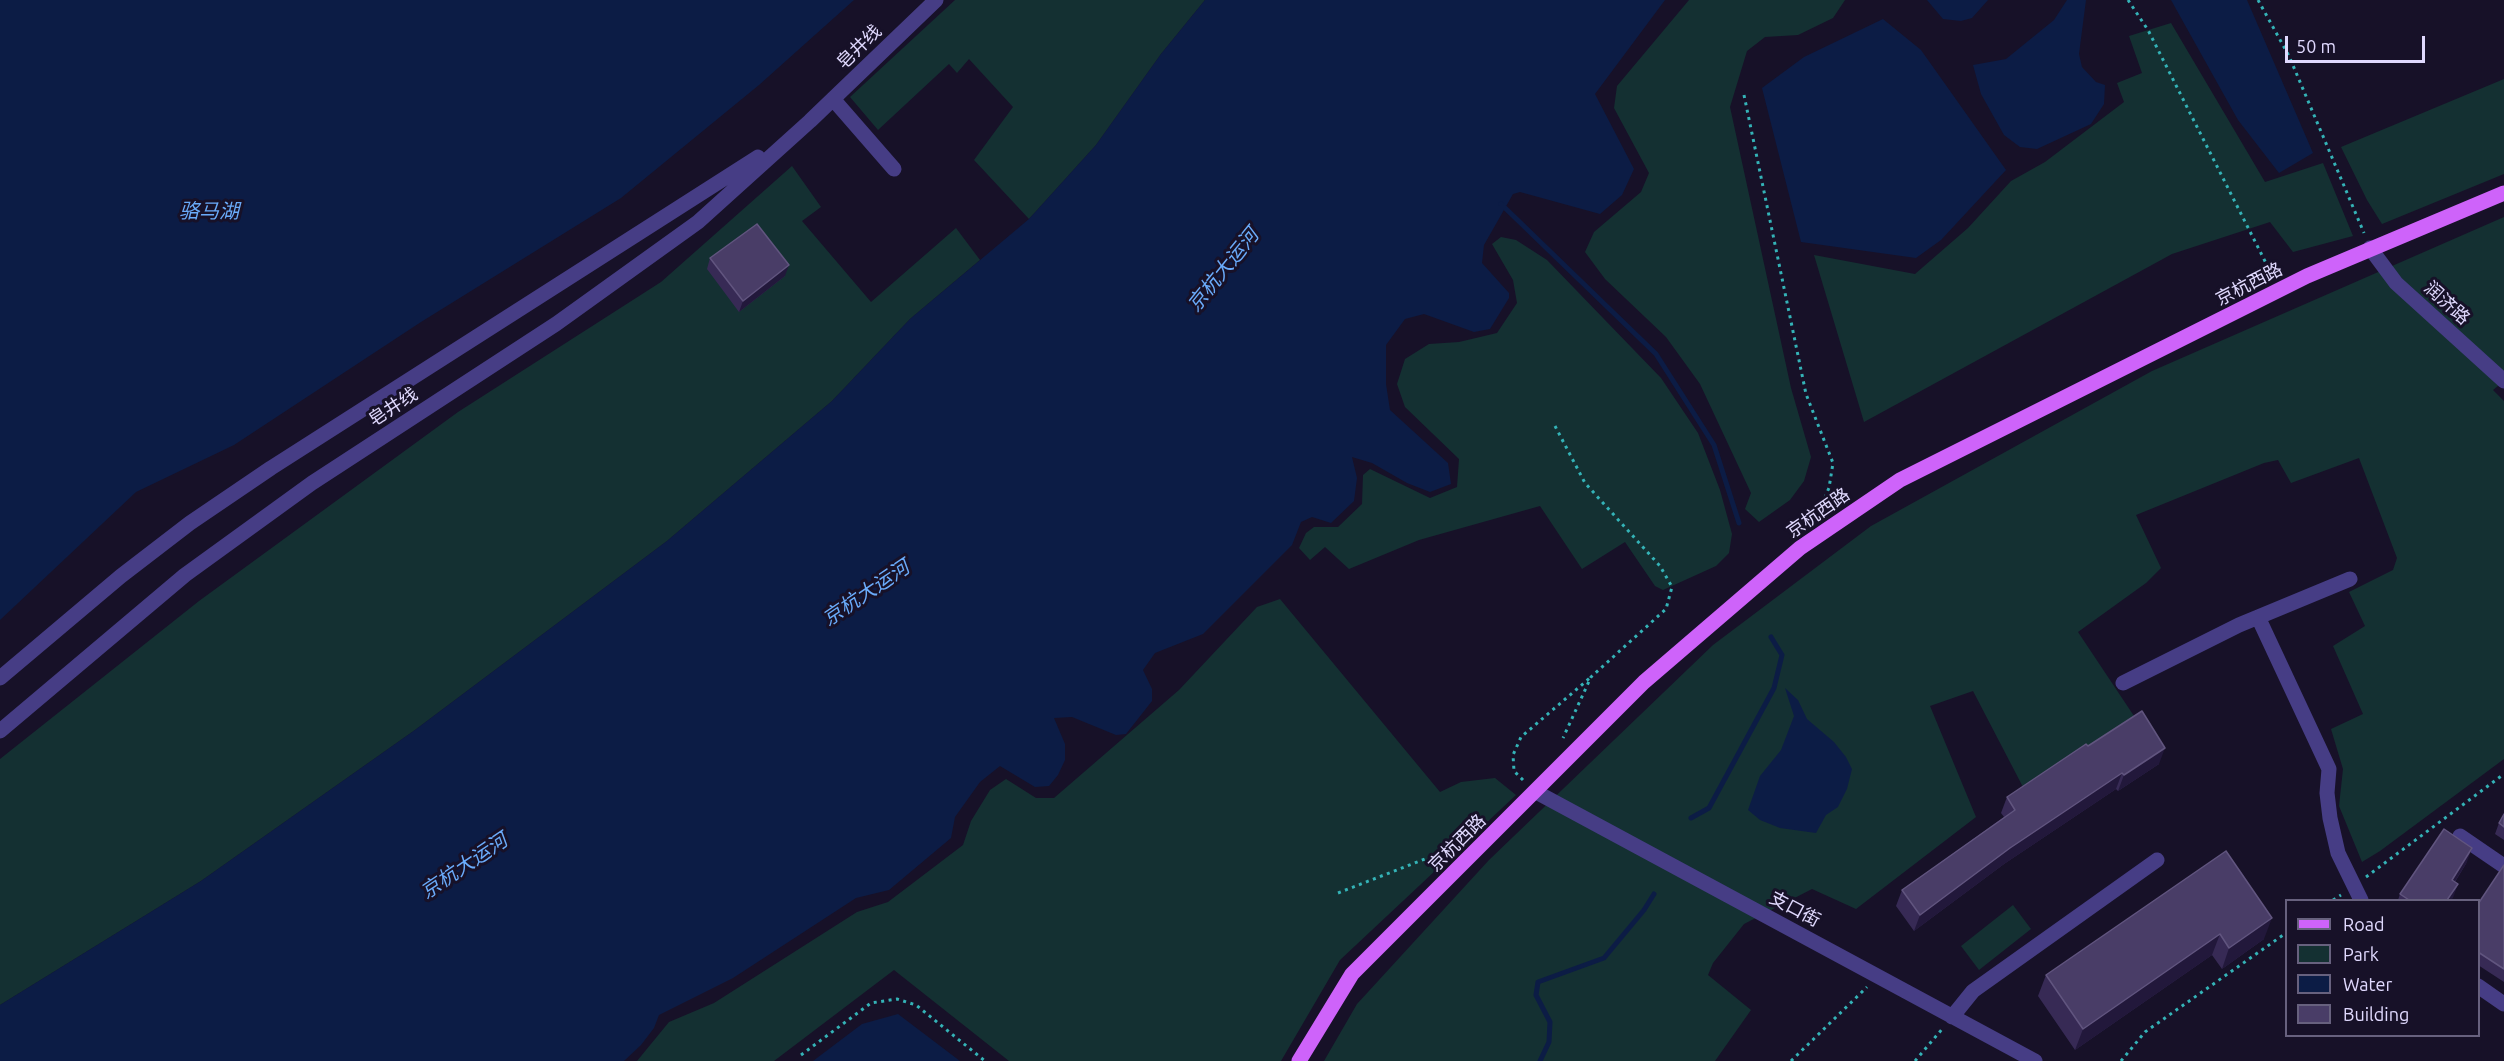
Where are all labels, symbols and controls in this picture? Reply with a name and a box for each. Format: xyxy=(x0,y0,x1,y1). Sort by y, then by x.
street label: 皂井线 xyxy=(832,20,886,74)
scale bar xyxy=(2288,24,2428,62)
text: 50 m xyxy=(2296,36,2336,56)
water label: 骆马湖 xyxy=(179,199,239,223)
water label: 京杭大运河 xyxy=(1182,224,1264,316)
street label: 京杭西路 xyxy=(2212,258,2286,310)
street label: 润济路 xyxy=(2420,277,2474,329)
street label: 皂井线 xyxy=(364,383,422,431)
street label: 京杭西路 xyxy=(1782,484,1854,542)
water label: 京杭大运河 xyxy=(818,555,914,631)
street label: 京杭西路 xyxy=(1424,810,1490,876)
water label: 京杭大运河 xyxy=(416,828,512,904)
street label: 支口街 xyxy=(1766,887,1824,931)
legend xyxy=(2285,899,2480,1037)
text: Road xyxy=(2343,914,2385,934)
text: Park xyxy=(2343,944,2379,964)
text: Water xyxy=(2343,974,2392,994)
text: Building xyxy=(2343,1004,2409,1024)

